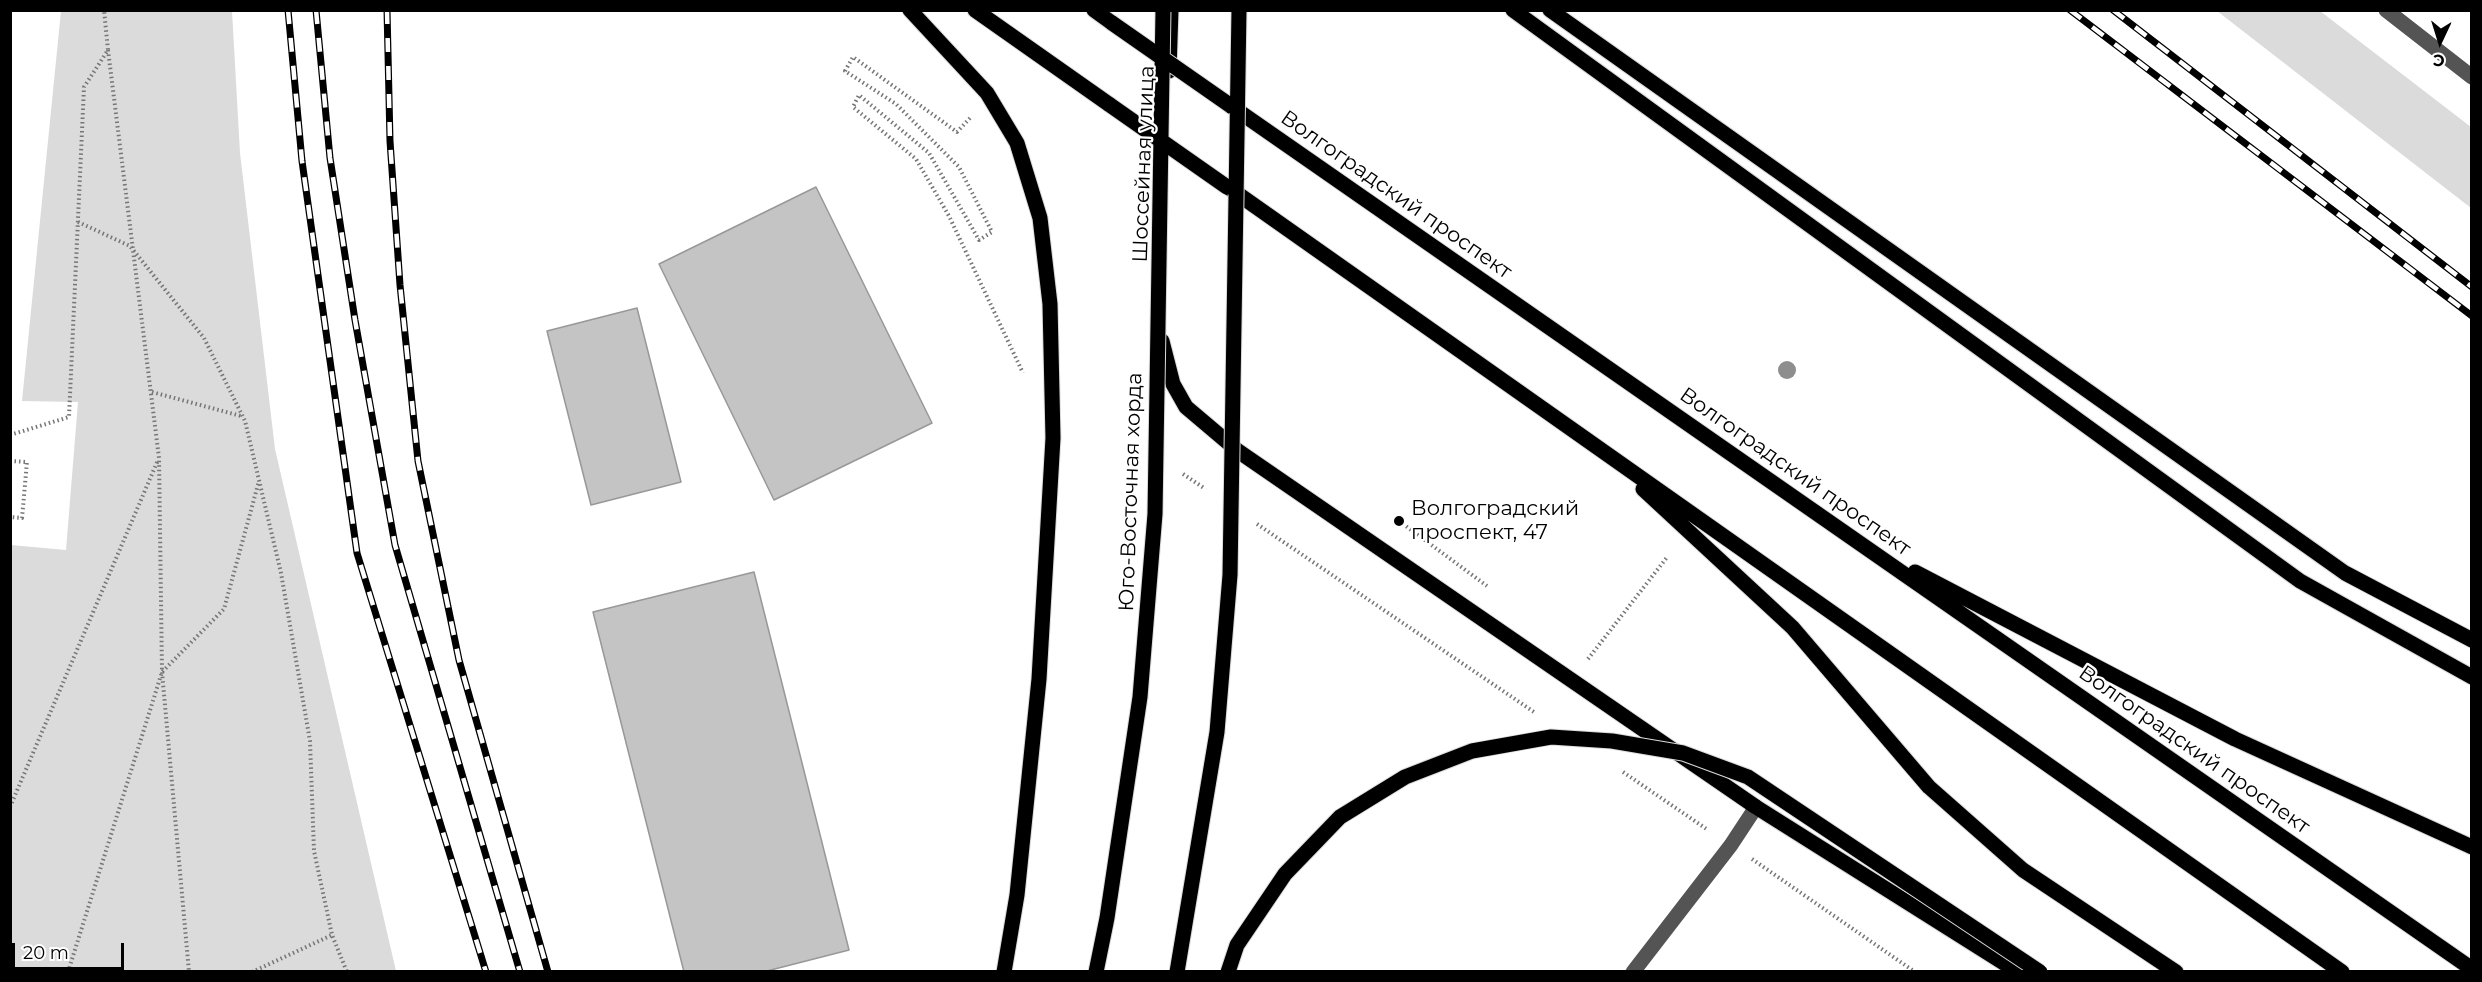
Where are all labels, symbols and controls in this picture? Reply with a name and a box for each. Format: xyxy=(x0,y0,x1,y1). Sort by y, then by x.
north arrow xyxy=(2410,12,2470,72)
text: С xyxy=(2432,51,2445,70)
street label: Шоссейная улица xyxy=(1128,65,1160,263)
street label: Волгоградский проспект xyxy=(1276,105,1516,285)
street label: Юго-Восточная хорда xyxy=(1114,372,1148,612)
street label: Волгоградский проспект xyxy=(1675,382,1915,562)
place label: Волгоградский проспект, 47 xyxy=(1411,496,1579,546)
marker: Волгоградский проспект, 47 xyxy=(1392,514,1406,528)
street label: Волгоградский проспект xyxy=(2074,660,2314,840)
scale bar xyxy=(15,931,128,969)
text: 20 m xyxy=(23,942,69,964)

